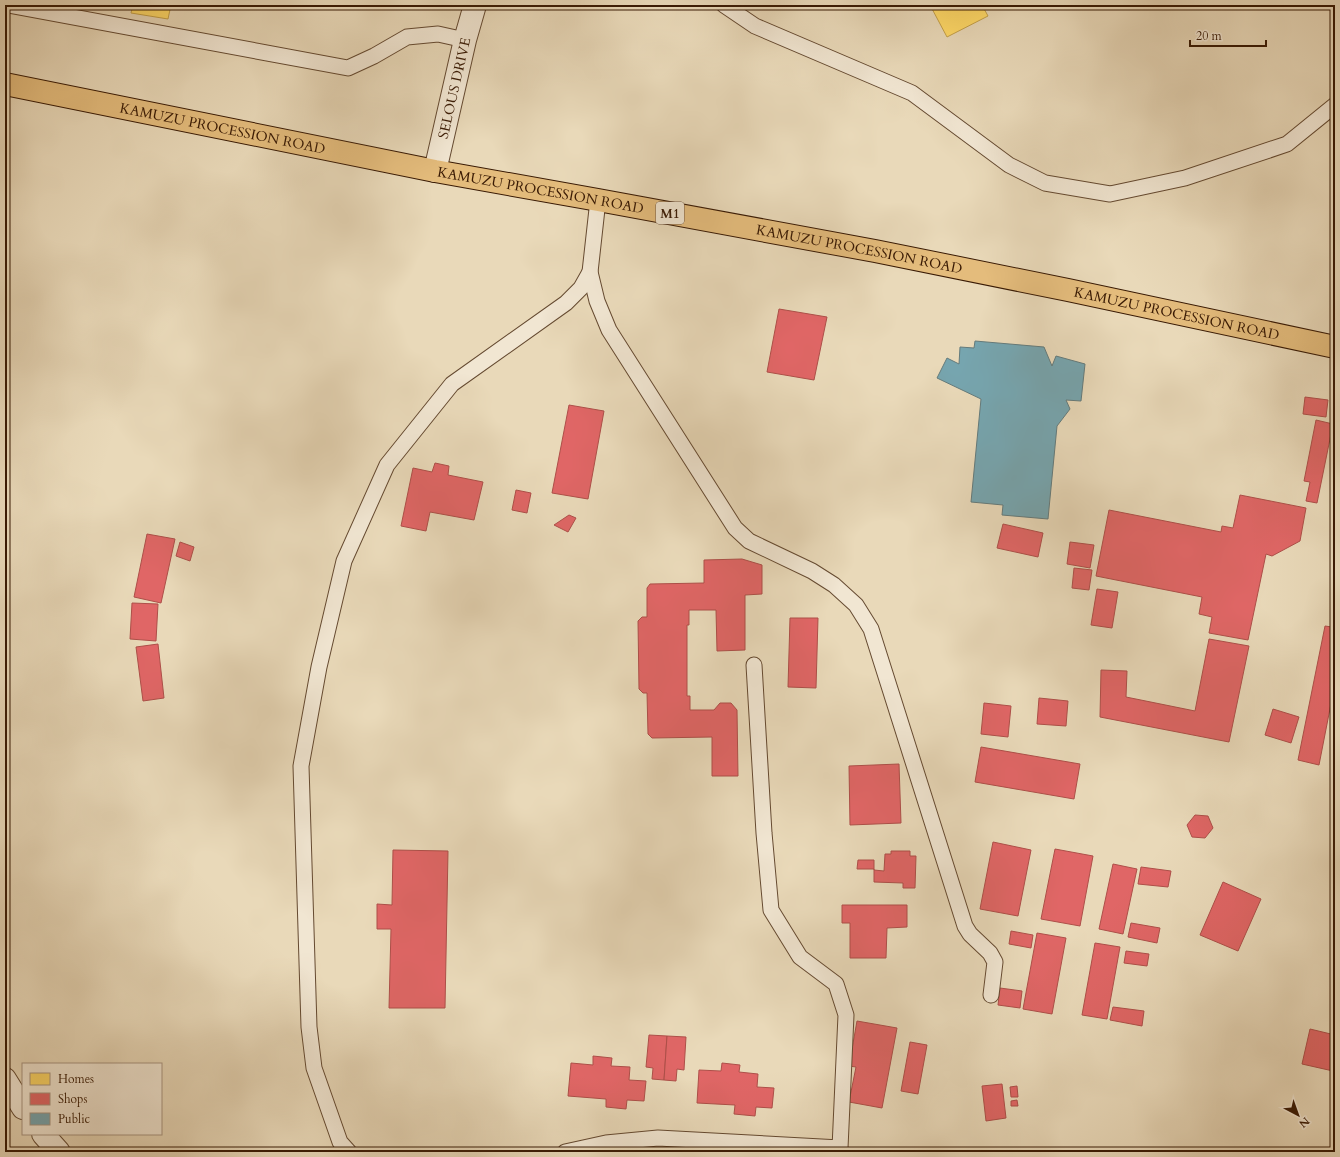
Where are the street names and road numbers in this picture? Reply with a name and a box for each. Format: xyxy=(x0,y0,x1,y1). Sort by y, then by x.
street label: SELOUS DRIVE xyxy=(434,35,475,141)
street label: KAMUZU PROCESSION ROAD xyxy=(118,98,327,159)
street label: KAMUZU PROCESSION ROAD xyxy=(436,163,645,218)
road number: M1 xyxy=(656,202,684,224)
street label: KAMUZU PROCESSION ROAD xyxy=(755,220,964,278)
street label: KAMUZU PROCESSION ROAD xyxy=(1072,283,1281,345)

